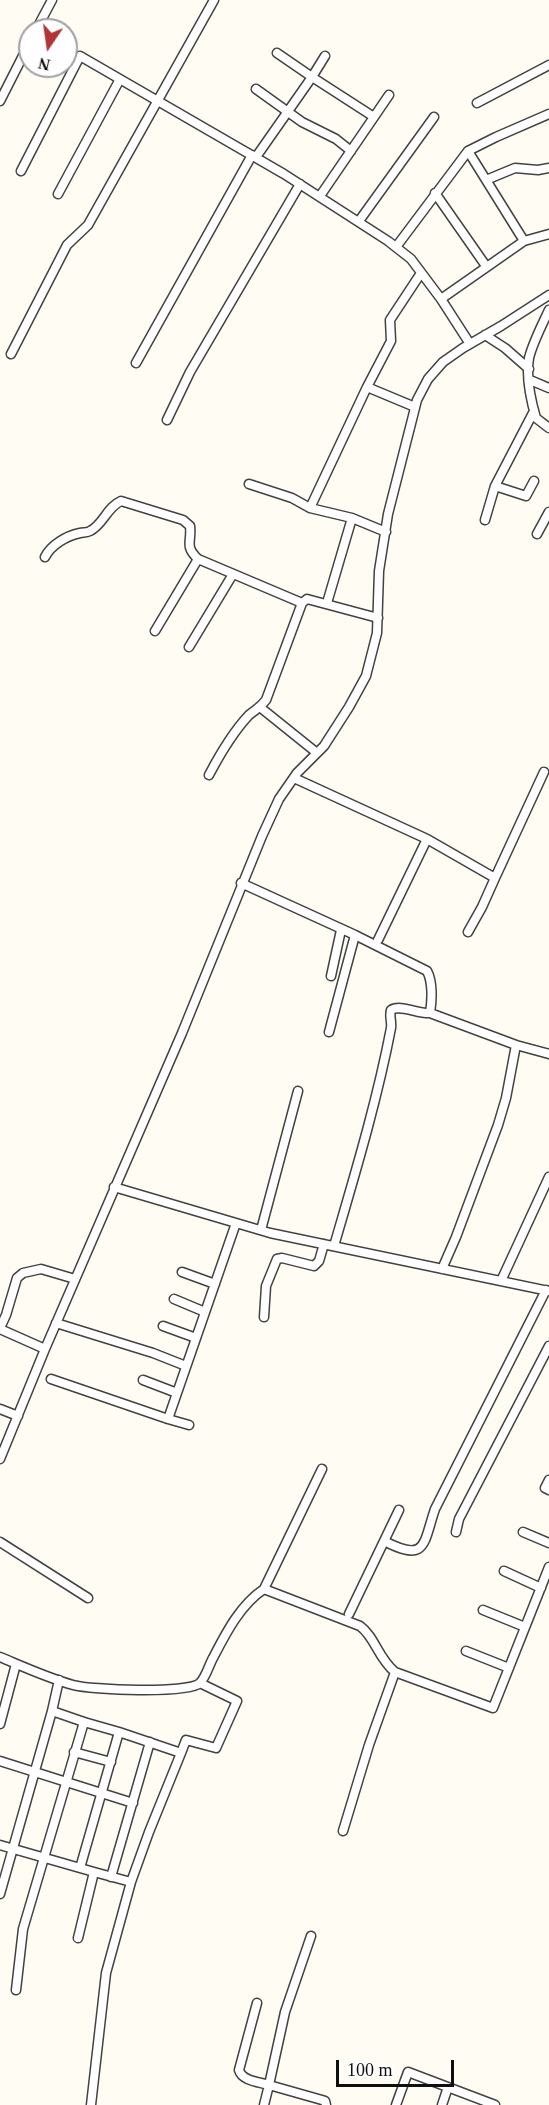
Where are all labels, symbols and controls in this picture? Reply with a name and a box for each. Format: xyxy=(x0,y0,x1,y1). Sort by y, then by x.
north arrow xyxy=(18,18,78,78)
text: N xyxy=(37,54,52,74)
scale bar xyxy=(339,2048,458,2086)
text: 100 m xyxy=(347,2060,393,2080)

